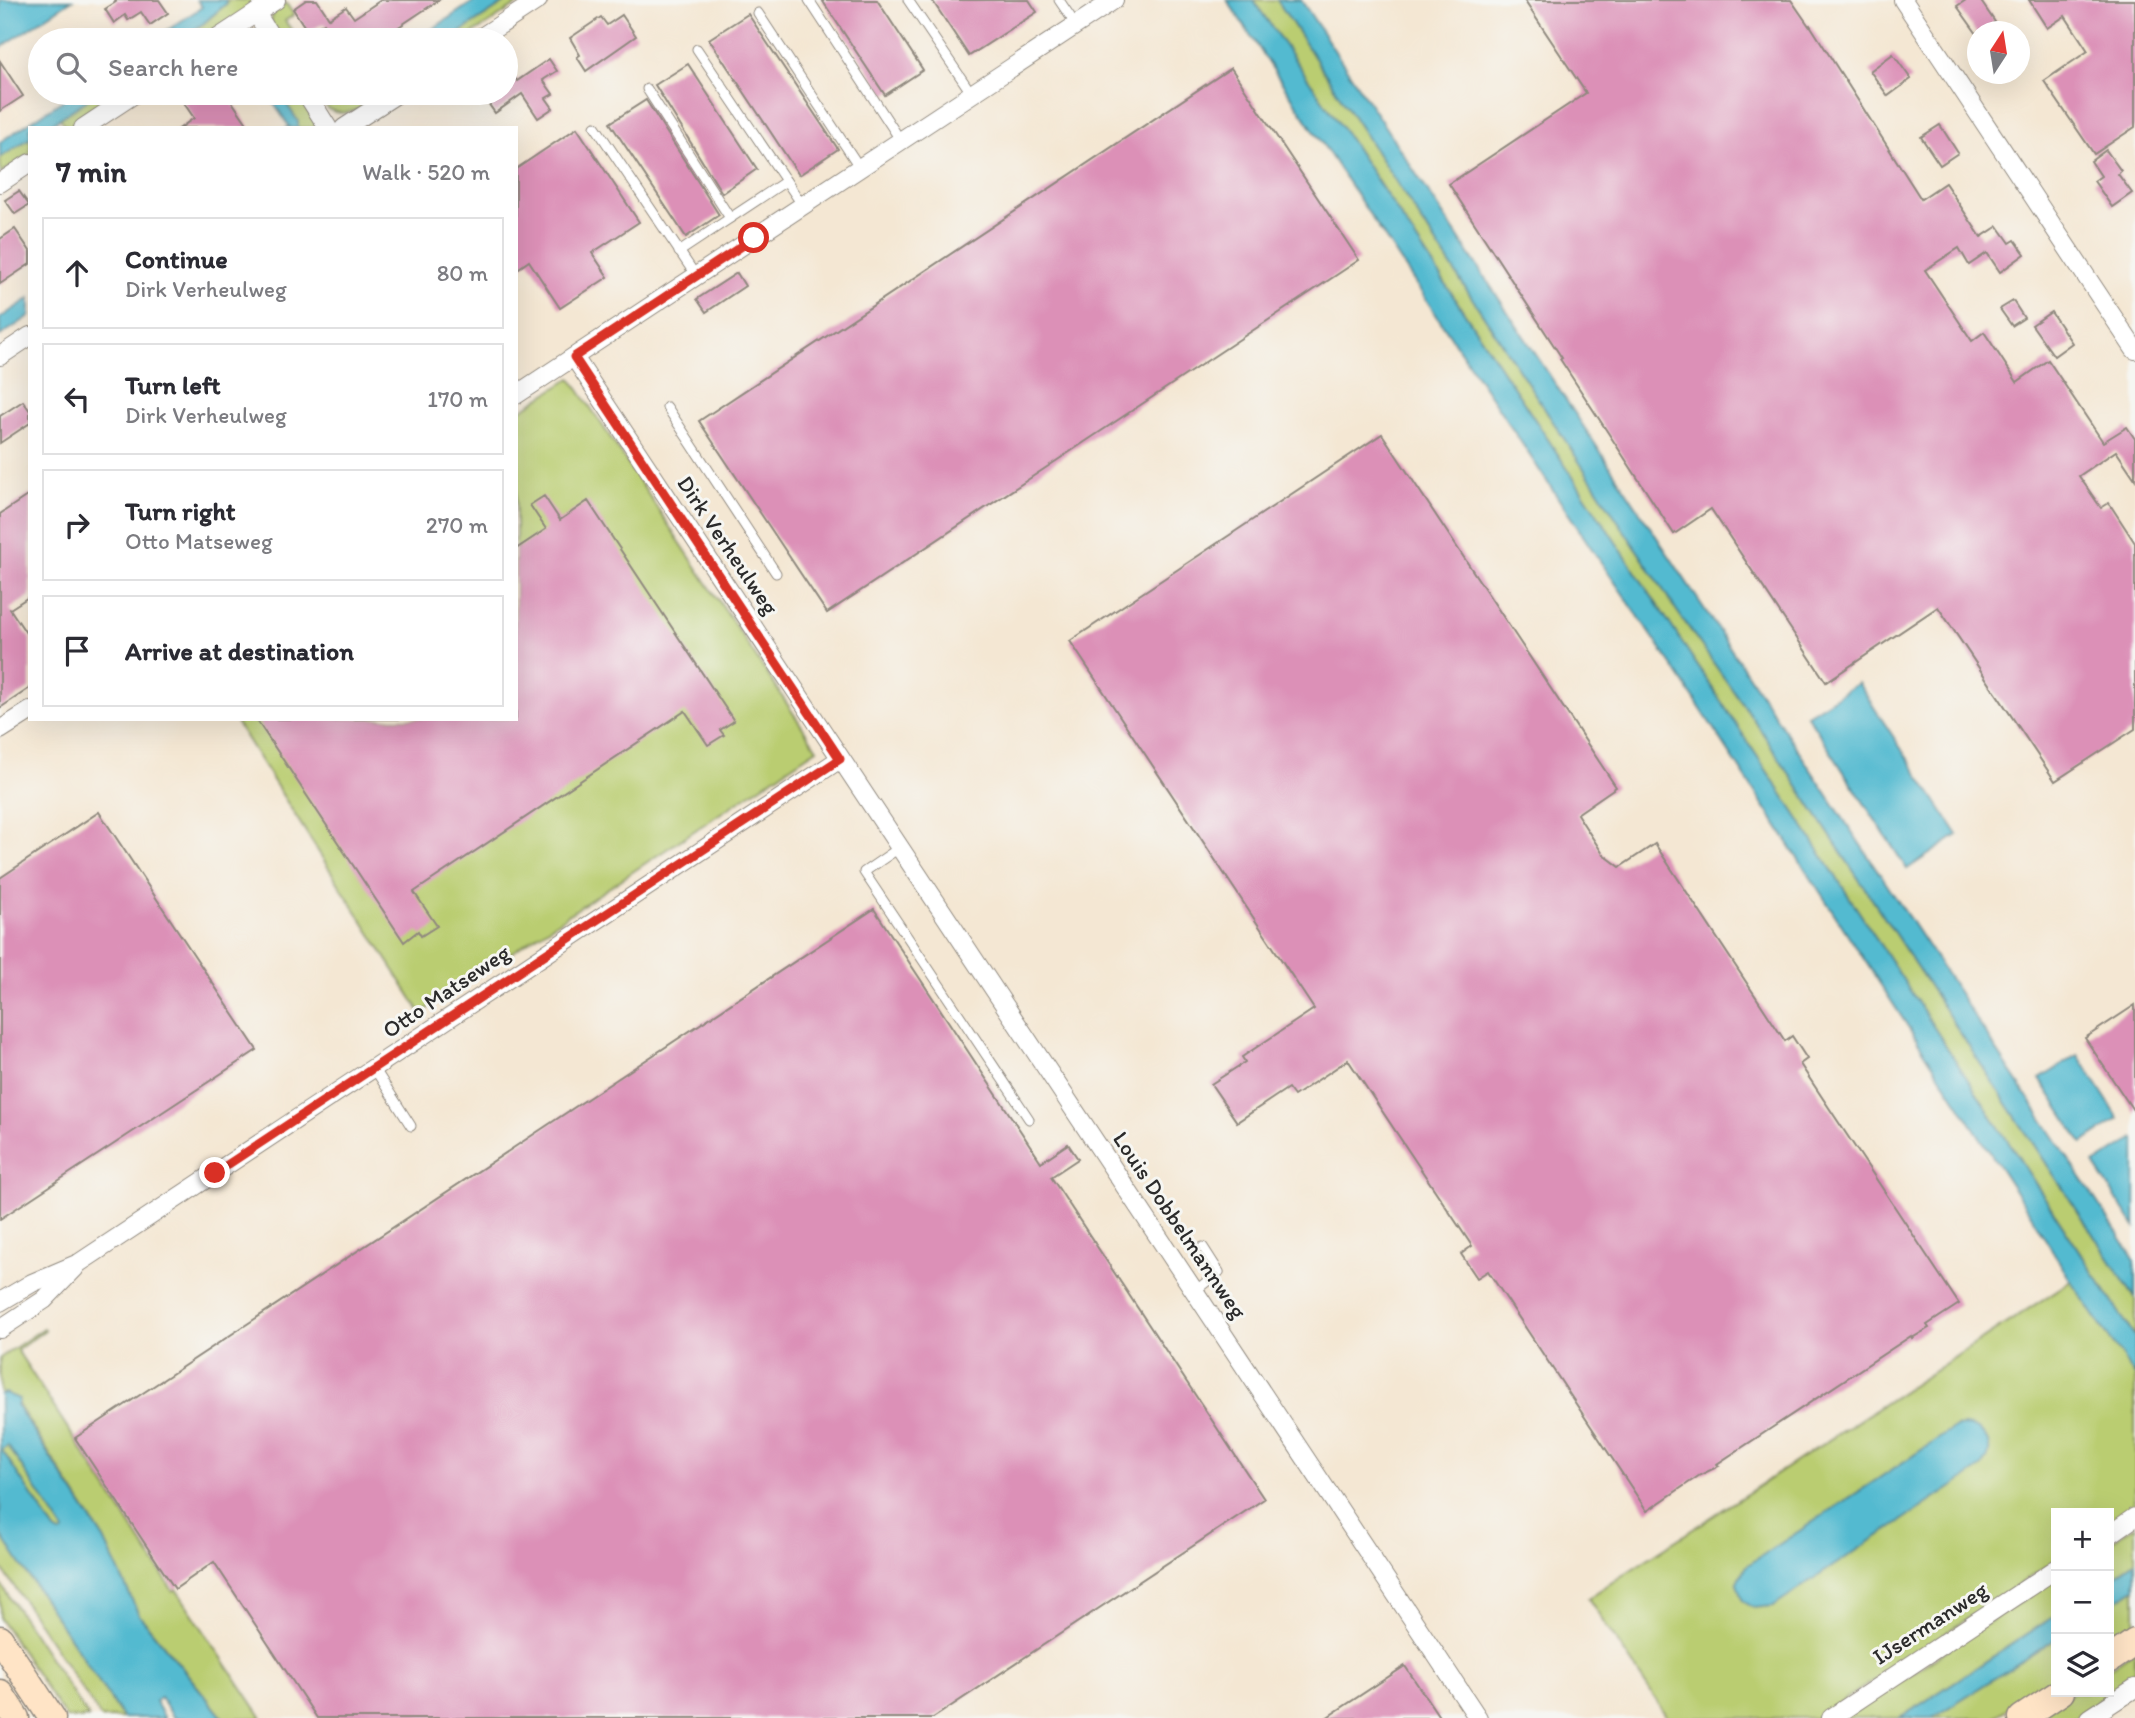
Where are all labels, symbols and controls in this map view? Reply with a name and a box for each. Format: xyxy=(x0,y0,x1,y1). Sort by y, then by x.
north arrow xyxy=(1967,21,2030,84)
search box xyxy=(28,28,518,105)
icon: search xyxy=(52,48,90,86)
text: Search here xyxy=(108,51,238,83)
text: 7 min xyxy=(56,153,127,190)
text: Walk · 520 m xyxy=(362,158,490,186)
route start xyxy=(738,222,769,253)
text: Continue xyxy=(125,243,228,275)
icon: ahead xyxy=(58,254,96,292)
text: 80 m xyxy=(437,259,488,287)
text: Dirk Verheulweg xyxy=(125,275,287,303)
text: Turn left xyxy=(125,369,221,401)
icon: left xyxy=(58,380,96,418)
text: 170 m xyxy=(427,385,488,413)
text: Dirk Verheulweg xyxy=(125,401,287,429)
street label: Dirk Verheulweg xyxy=(671,470,785,620)
text: Turn right xyxy=(125,495,236,527)
icon: right xyxy=(58,506,96,544)
text: 270 m xyxy=(426,511,488,539)
text: Otto Matseweg xyxy=(125,527,273,555)
icon: arrive xyxy=(58,632,96,670)
text: Arrive at destination xyxy=(125,635,354,667)
street label: Otto Matseweg xyxy=(377,938,515,1044)
street label: Louis Dobbelmannweg xyxy=(1107,1126,1253,1324)
route end xyxy=(199,1157,230,1188)
map controls xyxy=(2051,1508,2114,1697)
button: + xyxy=(2051,1508,2114,1571)
button: − xyxy=(2051,1571,2114,1634)
street label: IJsermanweg xyxy=(1867,1575,1993,1671)
button: layers xyxy=(2051,1634,2114,1697)

